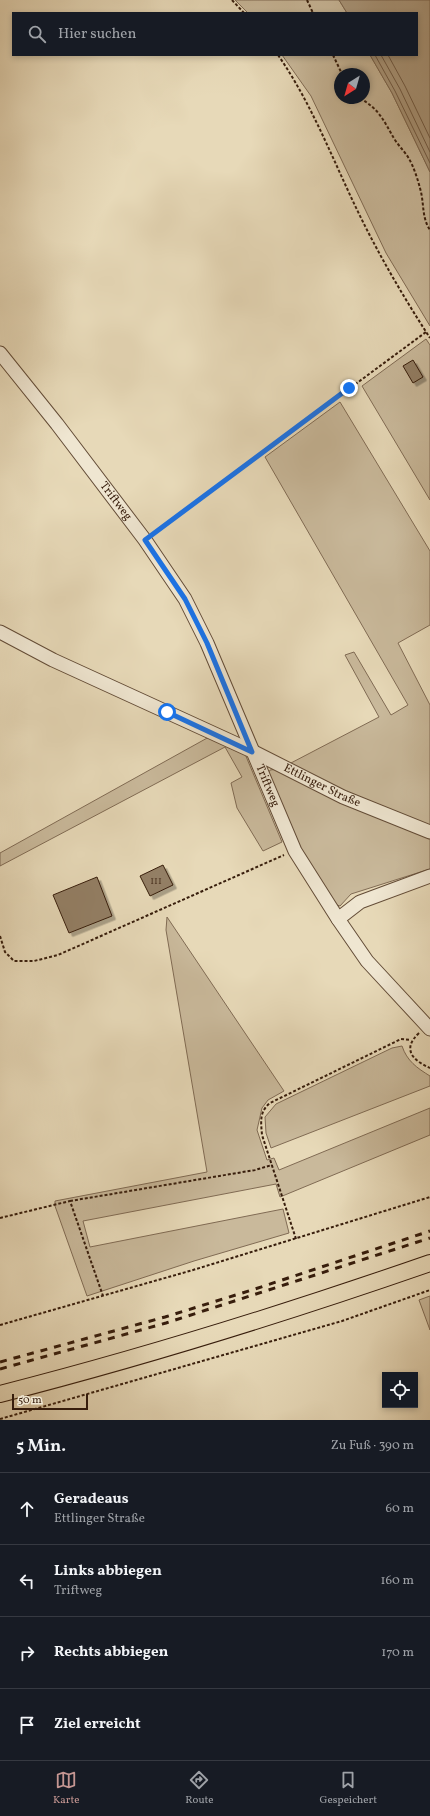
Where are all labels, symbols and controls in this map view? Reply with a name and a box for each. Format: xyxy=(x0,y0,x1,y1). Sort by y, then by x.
search box xyxy=(12,12,418,56)
icon: search xyxy=(26,23,48,45)
text: Hier suchen xyxy=(58,24,136,45)
north arrow xyxy=(334,68,370,104)
route end xyxy=(340,379,358,397)
street label: Triftweg xyxy=(96,479,135,524)
route start xyxy=(158,703,176,721)
street label: Ettlinger Straße xyxy=(281,760,363,811)
street label: Triftweg xyxy=(251,762,283,809)
house number: 111 xyxy=(150,874,162,888)
map controls xyxy=(382,1372,418,1408)
button: locate xyxy=(382,1372,418,1408)
scale bar xyxy=(12,1392,88,1411)
text: 50 m xyxy=(18,1393,42,1408)
text: 5 Min. xyxy=(16,1435,66,1458)
text: Zu Fuß · 390 m xyxy=(331,1437,414,1455)
text: Geradeaus xyxy=(54,1489,129,1510)
icon: ahead xyxy=(16,1498,38,1520)
text: 60 m xyxy=(386,1500,414,1518)
text: Ettlinger Straße xyxy=(54,1510,145,1528)
text: Links abbiegen xyxy=(54,1561,162,1582)
icon: left xyxy=(16,1570,38,1592)
text: 160 m xyxy=(380,1572,414,1590)
text: Triftweg xyxy=(54,1582,102,1600)
icon: right xyxy=(16,1642,38,1664)
text: Rechts abbiegen xyxy=(54,1642,169,1663)
text: 170 m xyxy=(381,1644,414,1662)
icon: arrive xyxy=(16,1714,38,1736)
text: Ziel erreicht xyxy=(54,1714,141,1735)
tab: Karte xyxy=(53,1769,79,1808)
tab: Route xyxy=(185,1769,214,1808)
tab: Gespeichert xyxy=(319,1769,377,1808)

